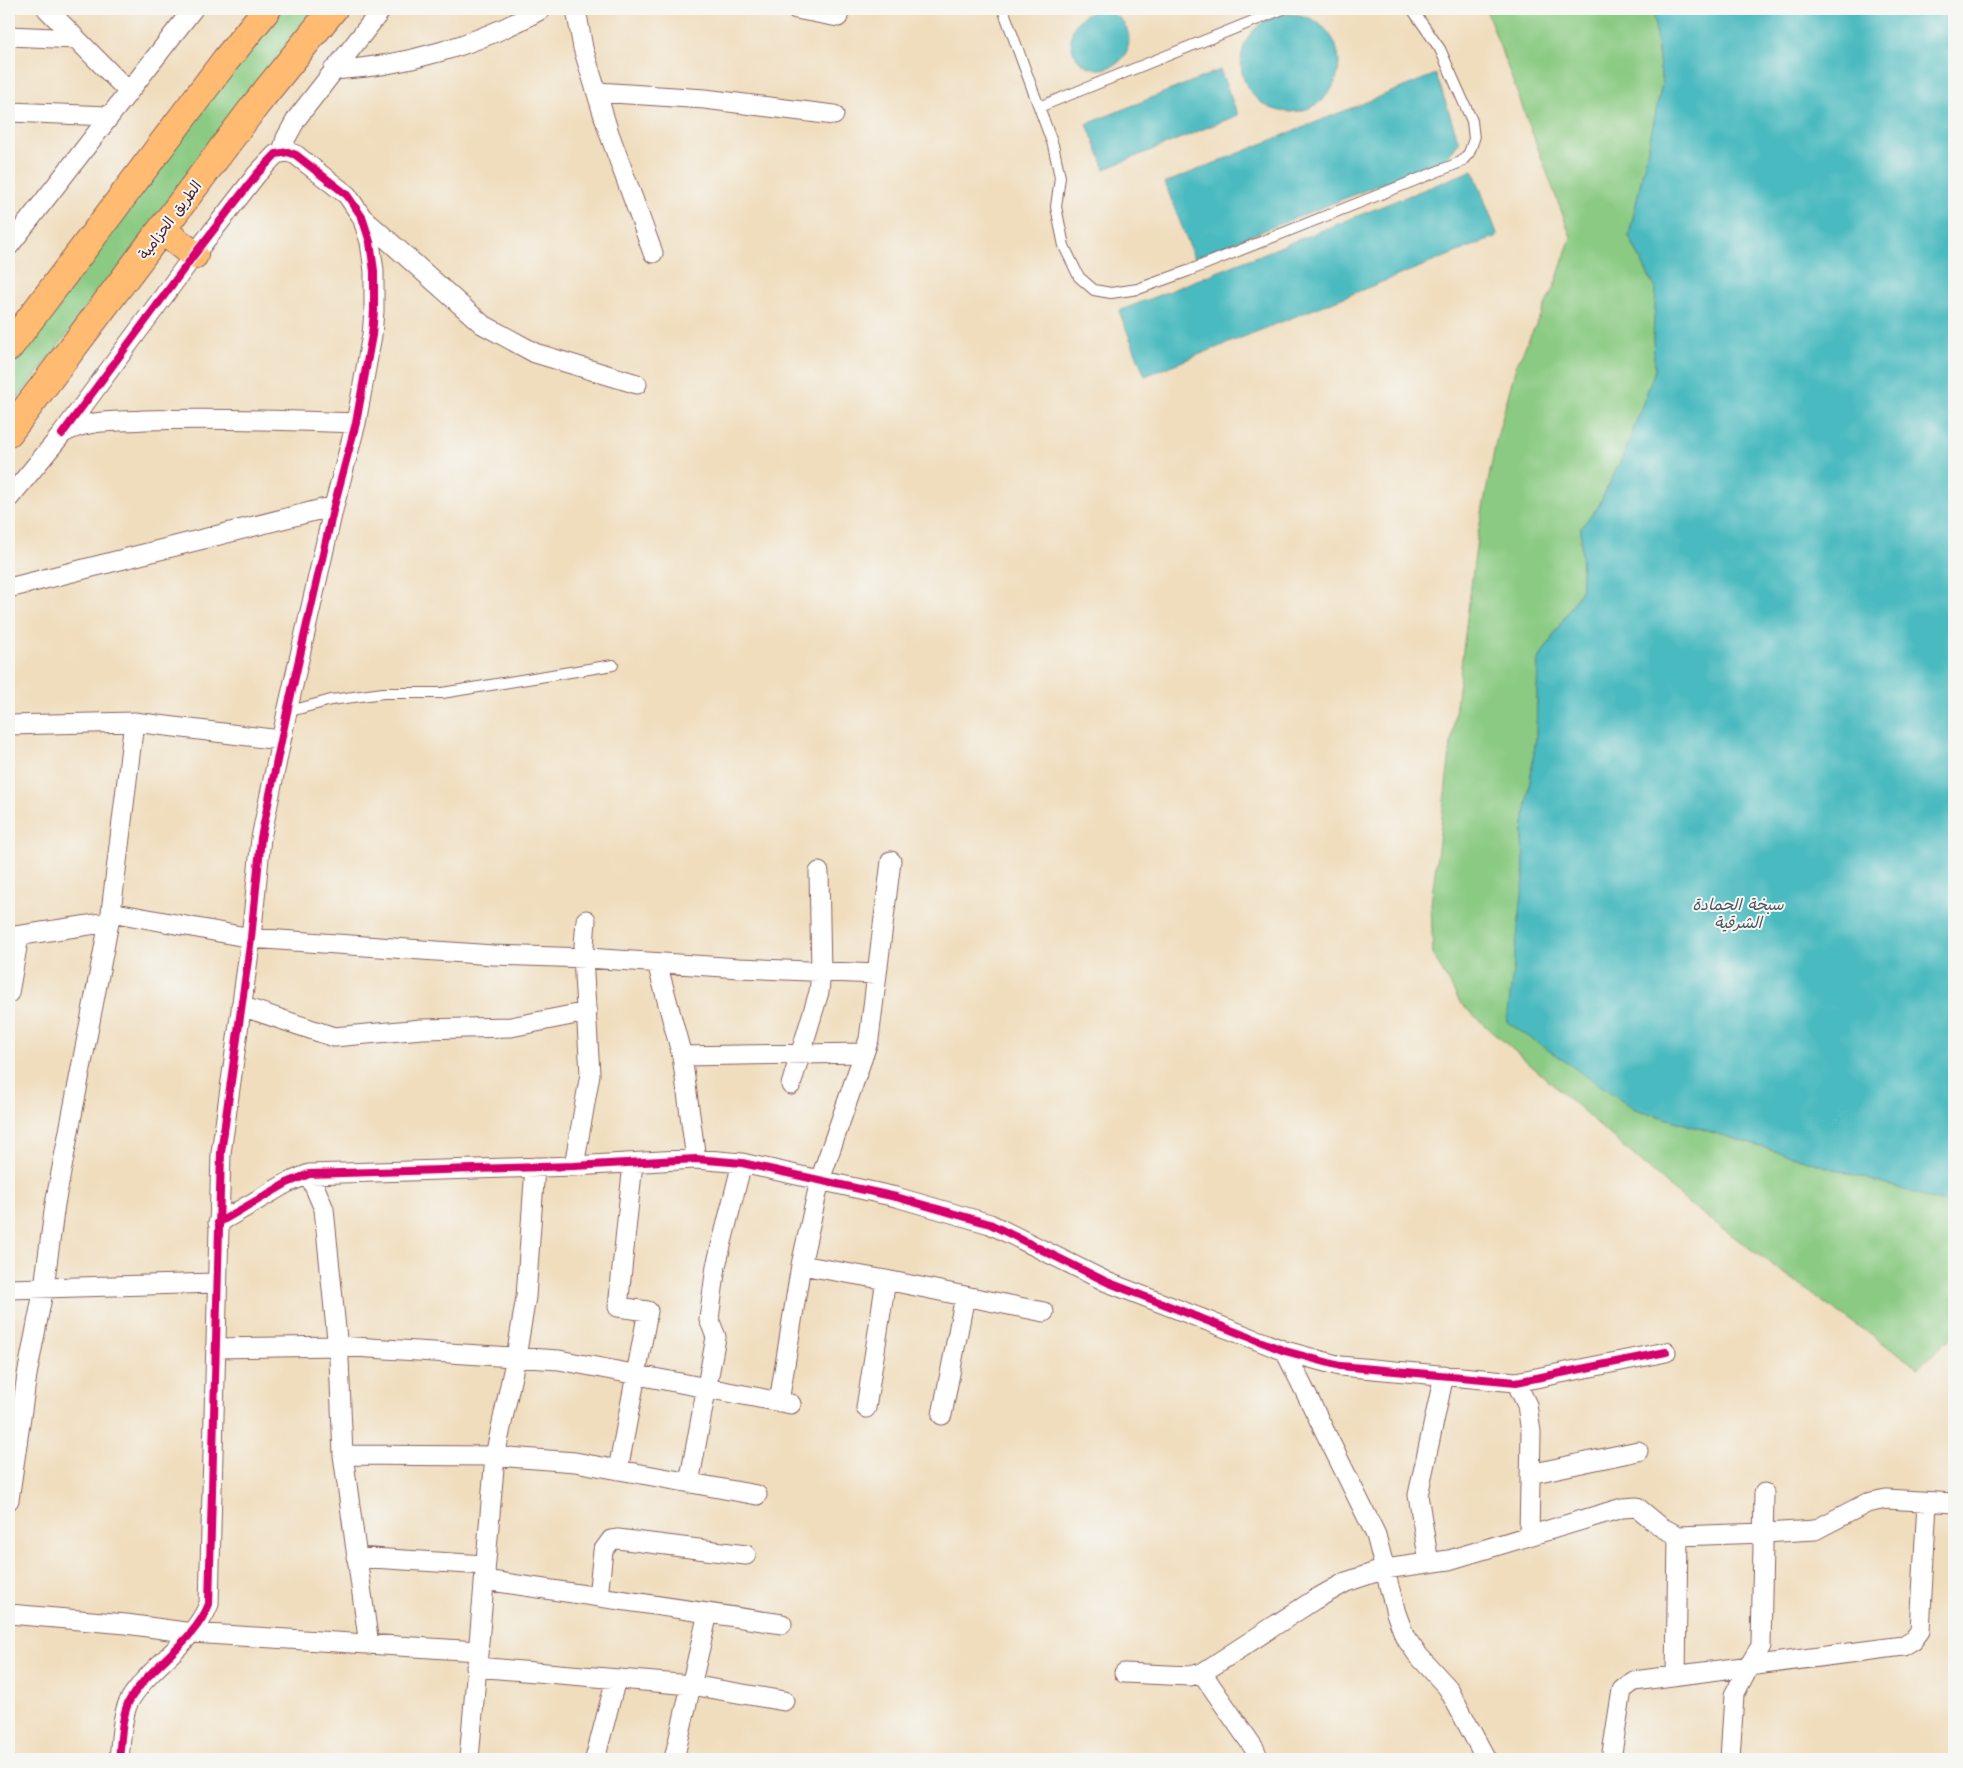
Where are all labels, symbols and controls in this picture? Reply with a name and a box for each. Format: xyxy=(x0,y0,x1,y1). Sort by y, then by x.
street label: الطريق الحزامية xyxy=(133,176,209,265)
water label: سبخة الحمادة الشرقية xyxy=(1692,893,1784,936)

